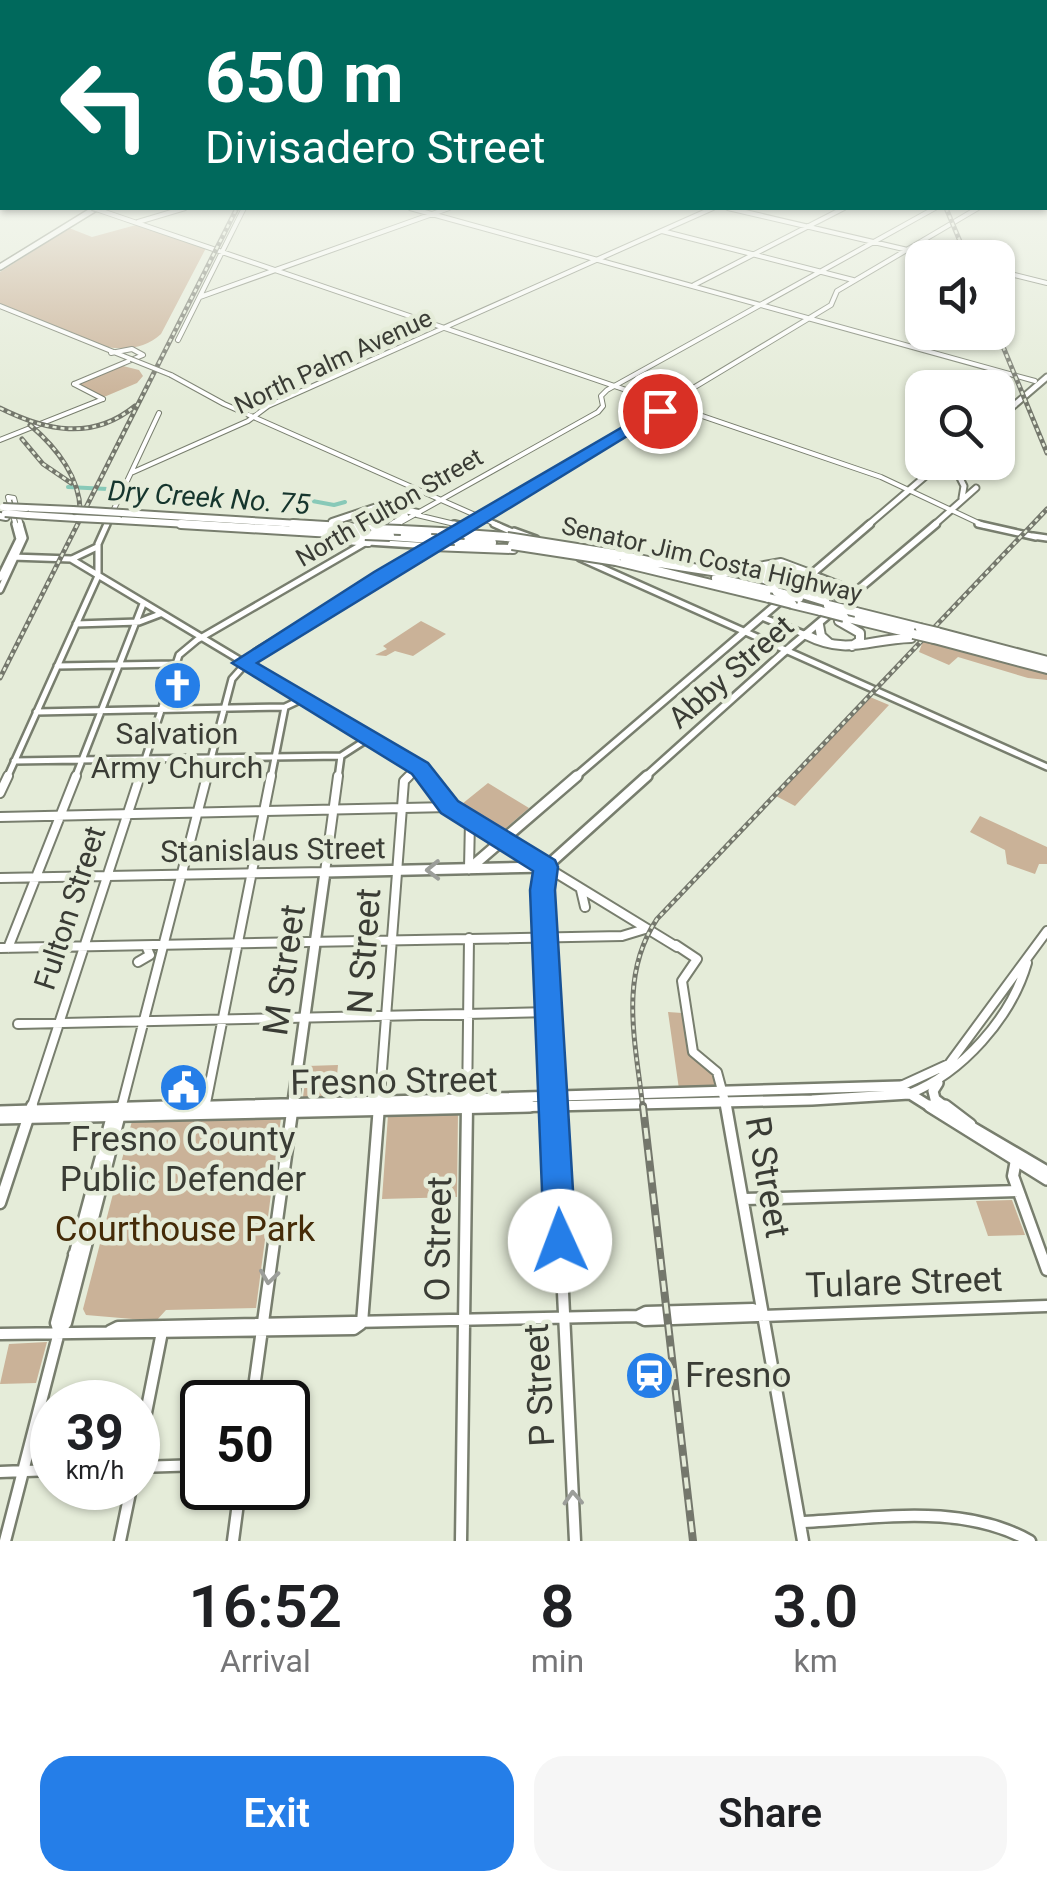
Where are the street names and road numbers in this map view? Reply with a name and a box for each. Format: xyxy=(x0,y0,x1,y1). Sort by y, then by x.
street label: North Palm Avenue xyxy=(230,303,437,420)
street label: North Fulton Street xyxy=(291,442,488,573)
street label: Senator Jim Costa Highway xyxy=(559,511,865,608)
street label: Abby Street xyxy=(661,608,800,735)
street label: Fulton Street xyxy=(27,822,112,994)
street label: Stanislaus Street xyxy=(160,830,386,869)
street label: N Street xyxy=(340,887,389,1015)
street label: M Street xyxy=(255,902,314,1038)
street label: Fresno Street xyxy=(290,1059,498,1104)
street label: R Street xyxy=(737,1113,798,1241)
street label: O Street xyxy=(417,1176,460,1302)
street label: Tulare Street xyxy=(805,1259,1003,1306)
street label: P Street xyxy=(516,1322,563,1448)

